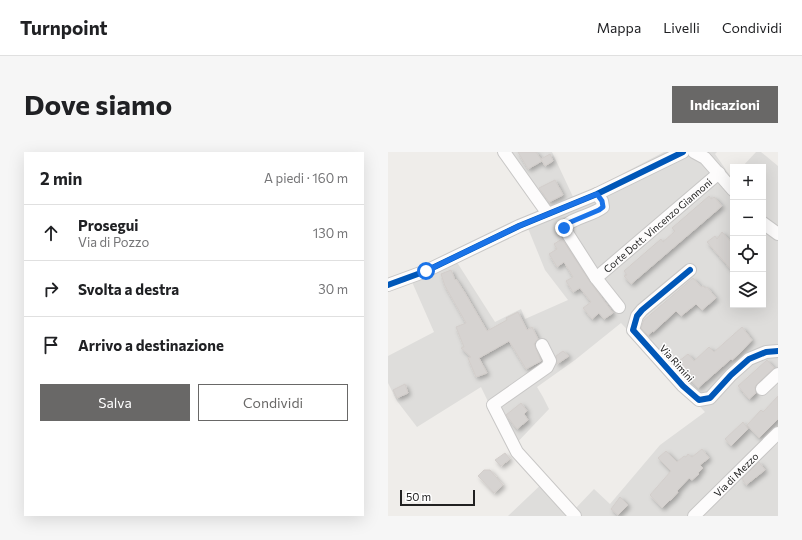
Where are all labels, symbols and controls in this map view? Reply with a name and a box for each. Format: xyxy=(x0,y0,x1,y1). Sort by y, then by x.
text: Turnpoint xyxy=(20,16,108,39)
text: Mappa xyxy=(597,19,641,36)
text: Livelli xyxy=(663,19,700,36)
text: Condividi xyxy=(722,19,782,36)
button: Indicazioni xyxy=(672,86,778,123)
text: Dove siamo xyxy=(24,87,172,121)
map controls xyxy=(730,164,766,308)
button: + xyxy=(730,164,766,200)
text: 2 min xyxy=(40,168,82,189)
text: A piedi · 160 m xyxy=(264,170,348,186)
street label: Corte Dott. Vincenzo Giannoni xyxy=(601,176,714,275)
button: − xyxy=(730,200,766,236)
text: Prosegui xyxy=(78,216,138,234)
route end xyxy=(555,219,573,237)
icon: ahead xyxy=(40,222,62,244)
text: 130 m xyxy=(313,225,348,241)
text: Via di Pozzo xyxy=(78,234,149,250)
button: locate xyxy=(730,236,766,272)
route start xyxy=(417,262,435,280)
button: layers xyxy=(730,272,766,308)
icon: right xyxy=(40,278,62,300)
text: Svolta a destra xyxy=(78,280,179,298)
text: 30 m xyxy=(318,281,348,297)
icon: arrive xyxy=(40,334,62,356)
text: Arrivo a destinazione xyxy=(78,336,224,354)
street label: Via Rimini xyxy=(657,342,697,384)
button: Salva xyxy=(40,384,190,421)
button: Condividi xyxy=(198,384,348,421)
street label: Via di Mezzo xyxy=(711,450,761,499)
scale bar xyxy=(400,488,475,507)
text: 50 m xyxy=(406,490,431,503)

